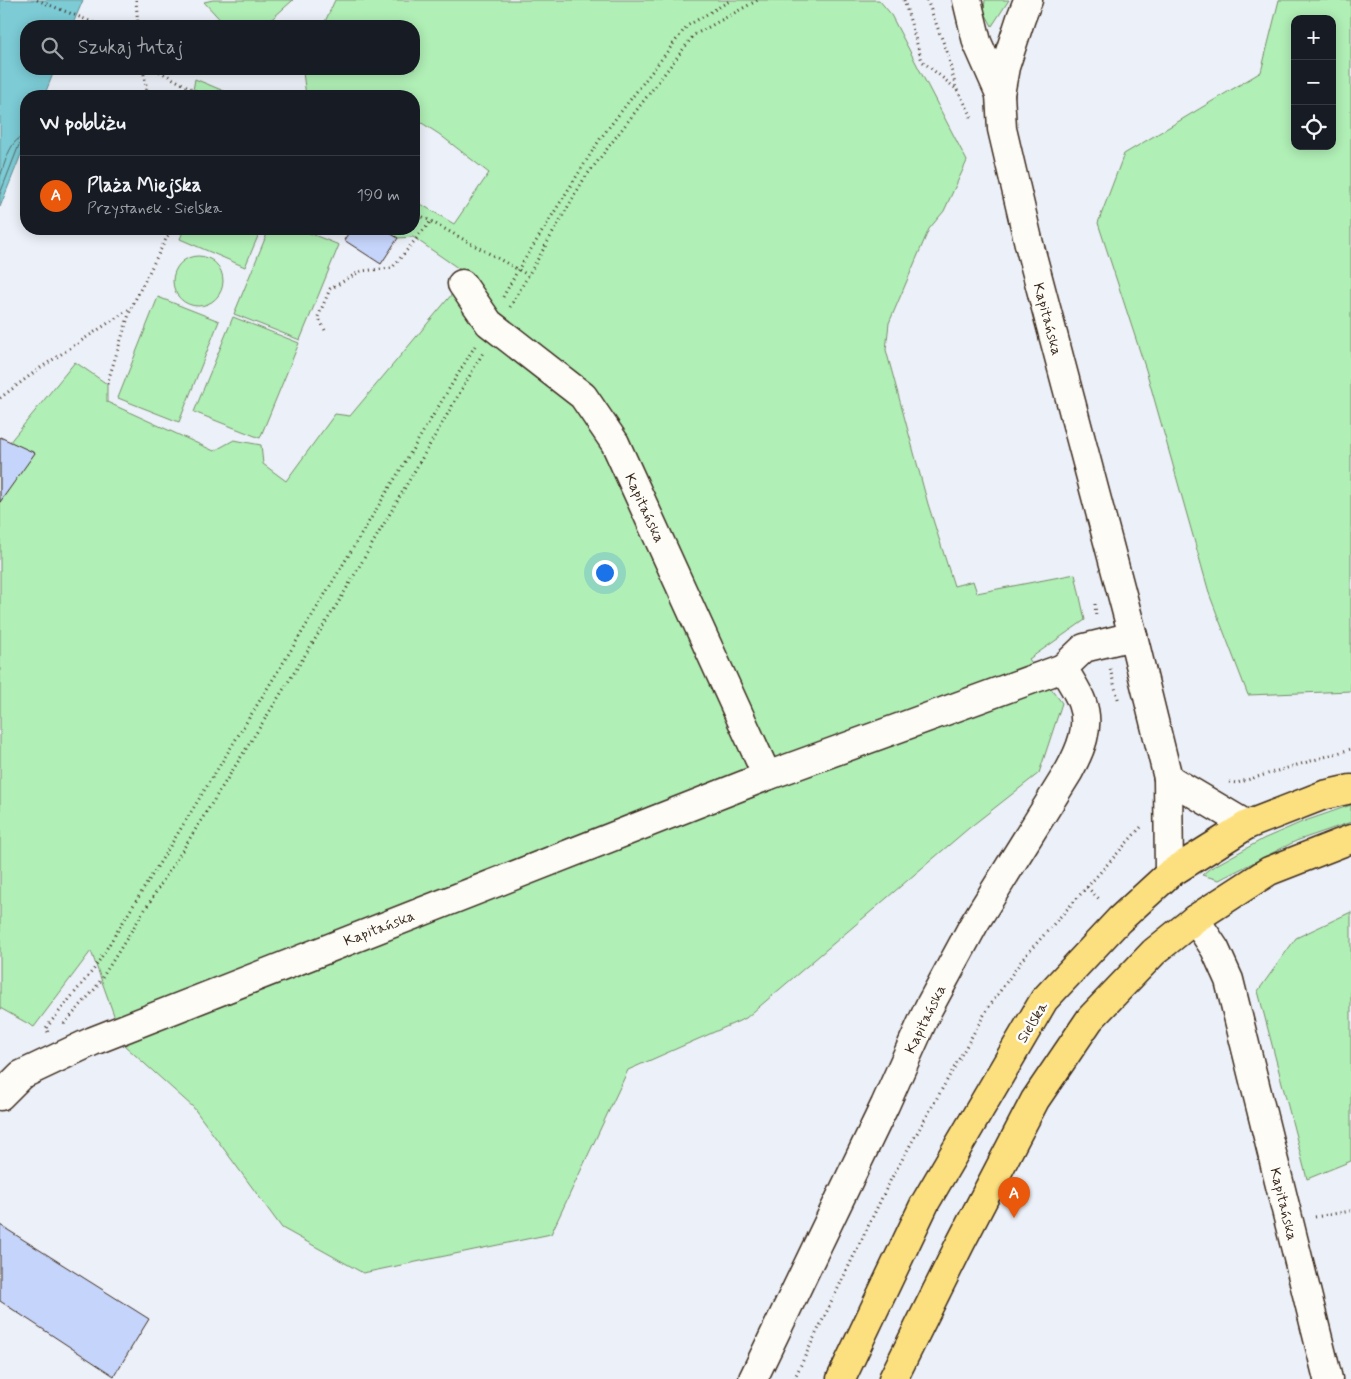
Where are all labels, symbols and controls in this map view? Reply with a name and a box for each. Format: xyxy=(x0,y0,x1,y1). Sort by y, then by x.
map controls xyxy=(1291,15,1336,150)
button: + xyxy=(1291,15,1336,60)
search box xyxy=(20,20,420,75)
icon: search xyxy=(38,34,66,62)
text: Szukaj tutaj xyxy=(78,35,183,60)
button: − xyxy=(1291,60,1336,105)
button: locate xyxy=(1291,105,1336,150)
text: W pobliżu xyxy=(40,109,126,137)
text: Plaża Miejska xyxy=(87,173,202,198)
text: A xyxy=(51,185,61,206)
text: 190 m xyxy=(357,185,400,206)
text: Przystanek · Sielska xyxy=(87,198,222,219)
street label: Kapitańska xyxy=(1028,281,1066,358)
street label: Kapitańska xyxy=(619,470,669,547)
your location xyxy=(592,560,618,586)
street label: Kapitańska xyxy=(341,906,418,952)
street label: Kapitańska xyxy=(901,981,951,1057)
street label: Sielska xyxy=(1013,997,1053,1047)
street label: Kapitańska xyxy=(1264,1166,1302,1243)
pin: A xyxy=(998,1177,1030,1218)

